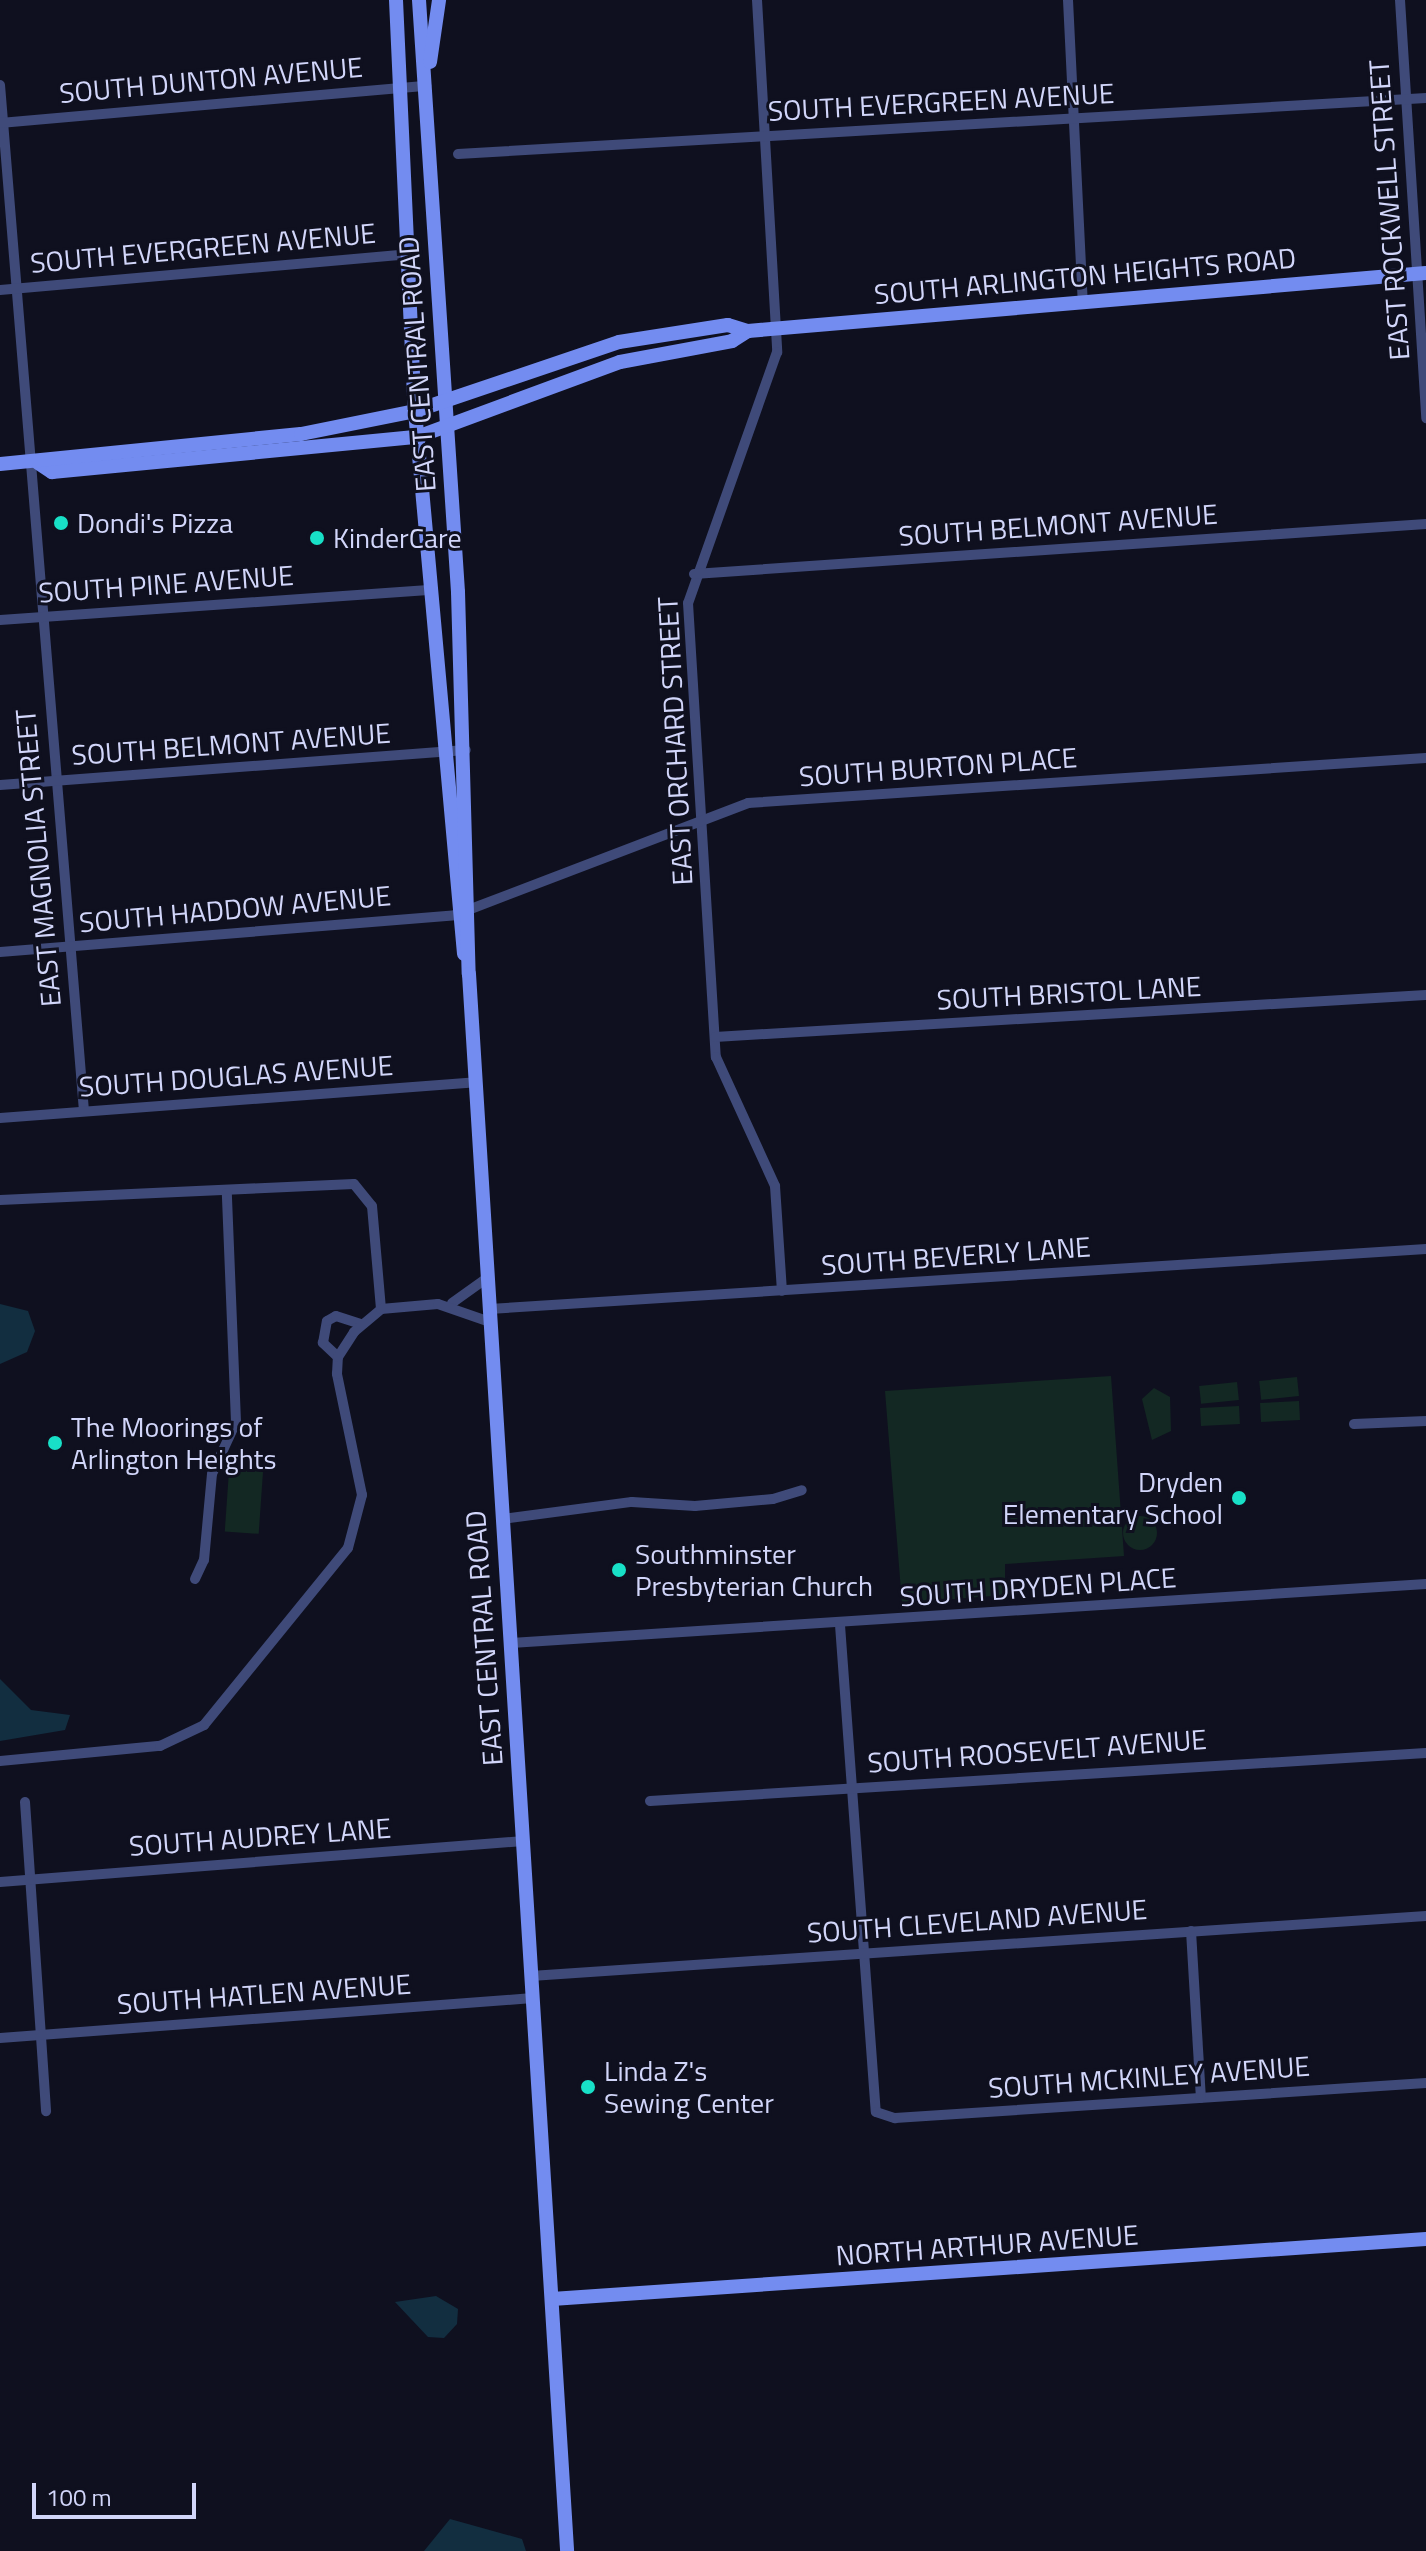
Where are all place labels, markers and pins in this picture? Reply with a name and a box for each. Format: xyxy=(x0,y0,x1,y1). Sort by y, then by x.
place label: Dondi's Pizza xyxy=(77,506,233,540)
marker: Dondi's Pizza xyxy=(52,514,70,532)
place label: KinderCare xyxy=(333,521,462,555)
marker: KinderCare xyxy=(308,529,326,547)
place label: The Moorings of Arlington Heights xyxy=(71,1410,276,1476)
marker: The Moorings of Arlington Heights xyxy=(46,1434,64,1452)
place label: Dryden Elementary School xyxy=(1003,1465,1223,1531)
marker: Dryden Elementary School xyxy=(1230,1489,1248,1507)
place label: Southminster Presbyterian Church xyxy=(635,1537,873,1603)
marker: Southminster Presbyterian Church xyxy=(610,1561,628,1579)
place label: Linda Z's Sewing Center xyxy=(604,2054,774,2120)
marker: Linda Z's Sewing Center xyxy=(579,2078,597,2096)

